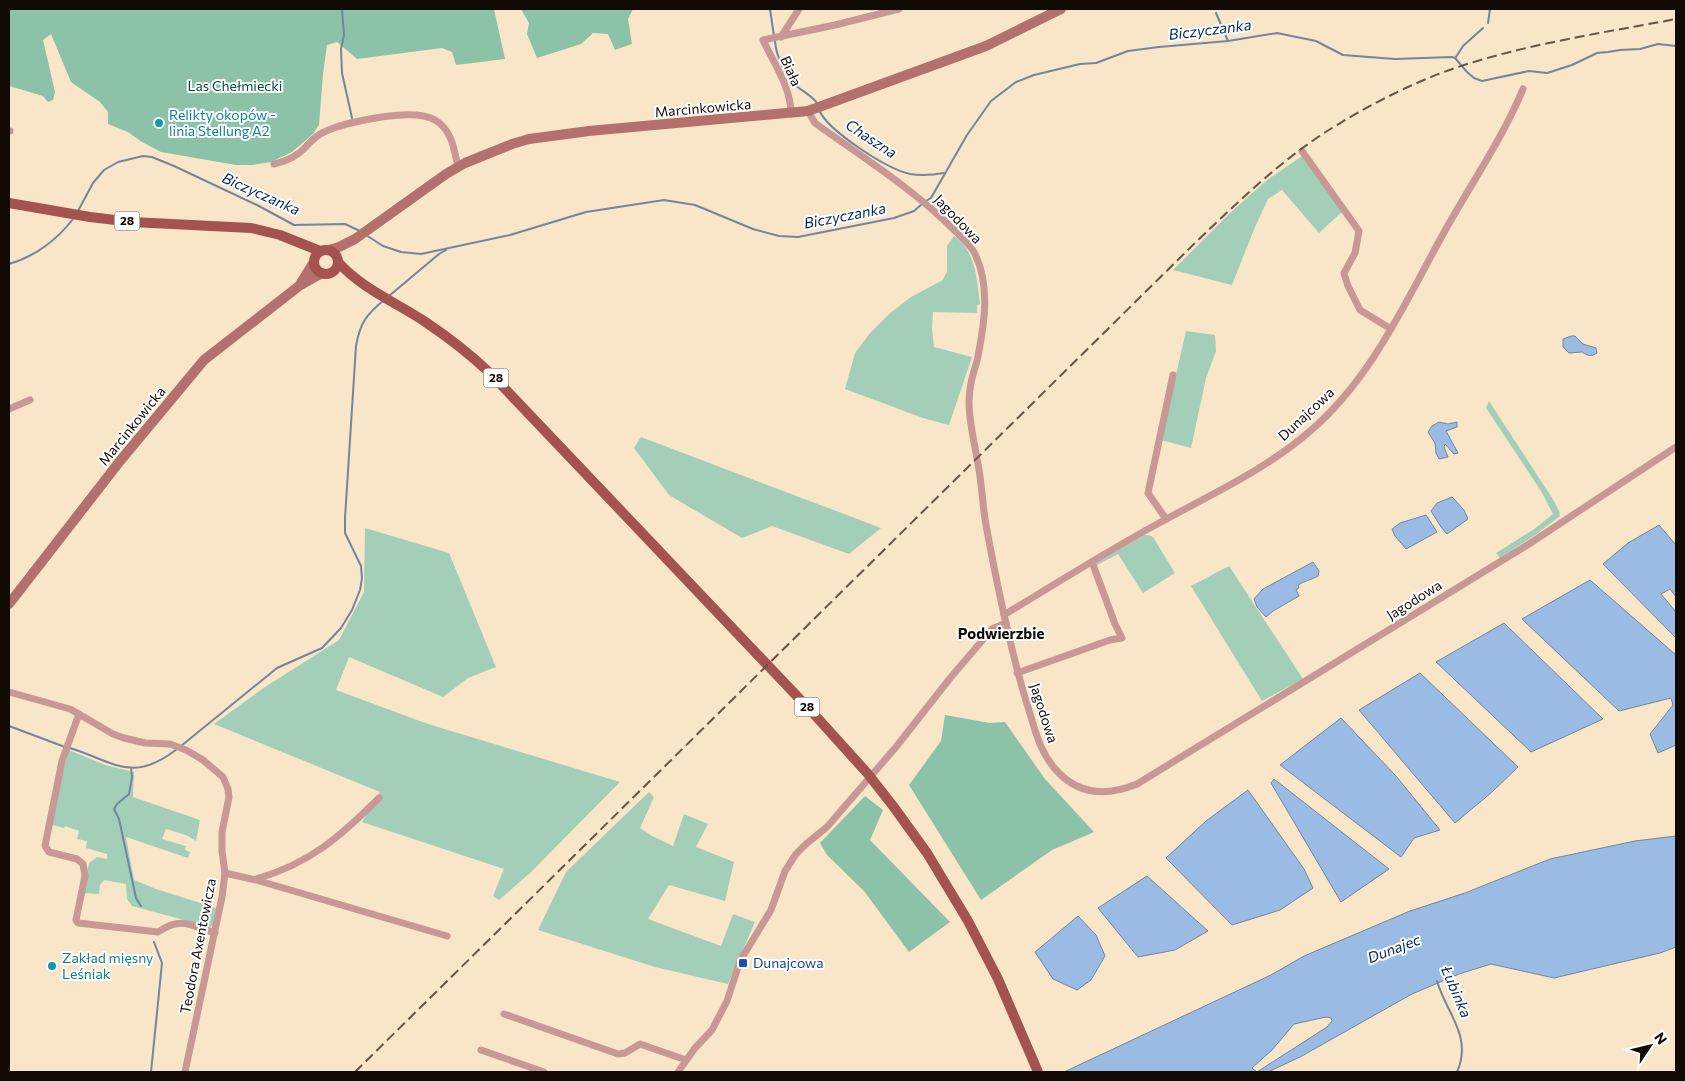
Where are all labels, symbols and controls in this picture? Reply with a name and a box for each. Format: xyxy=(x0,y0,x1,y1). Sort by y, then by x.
water label: Biczyczanka xyxy=(1167,15,1252,43)
street label: Biała xyxy=(777,53,806,89)
park label: Las Chełmiecki xyxy=(188,77,282,94)
street label: Marcinkowicka xyxy=(654,95,752,120)
place label: Relikty okopów - linia Stellung A2 xyxy=(169,106,276,139)
water label: Chaszna xyxy=(843,115,901,161)
marker: Relikty okopów - linia Stellung A2 xyxy=(153,117,165,129)
water label: Biczyczanka xyxy=(220,168,303,218)
street label: Jagodowa xyxy=(931,191,986,247)
water label: Biczyczanka xyxy=(802,198,888,232)
road number: 28 xyxy=(114,212,140,230)
road number: 28 xyxy=(484,368,508,388)
street label: Marcinkowicka xyxy=(95,383,169,469)
street label: Dunajcowa xyxy=(1274,383,1337,444)
street label: Jagodowa xyxy=(1383,576,1444,623)
district label: Podwierzbie xyxy=(958,624,1044,642)
street label: Jagodowa xyxy=(1027,681,1062,745)
road number: 28 xyxy=(794,698,820,716)
street label: Teodora Axentowicza xyxy=(176,877,219,1015)
water label: Dunajec xyxy=(1365,930,1423,966)
place label: Zakład mięsny Leśniak xyxy=(62,949,153,982)
place label: Dunajcowa xyxy=(753,954,823,971)
marker: Dunajcowa xyxy=(737,957,749,969)
marker: Zakład mięsny Leśniak xyxy=(46,960,58,972)
water label: Łubinka xyxy=(1438,963,1476,1020)
north arrow xyxy=(1625,1021,1675,1071)
text: N xyxy=(1651,1029,1671,1047)

